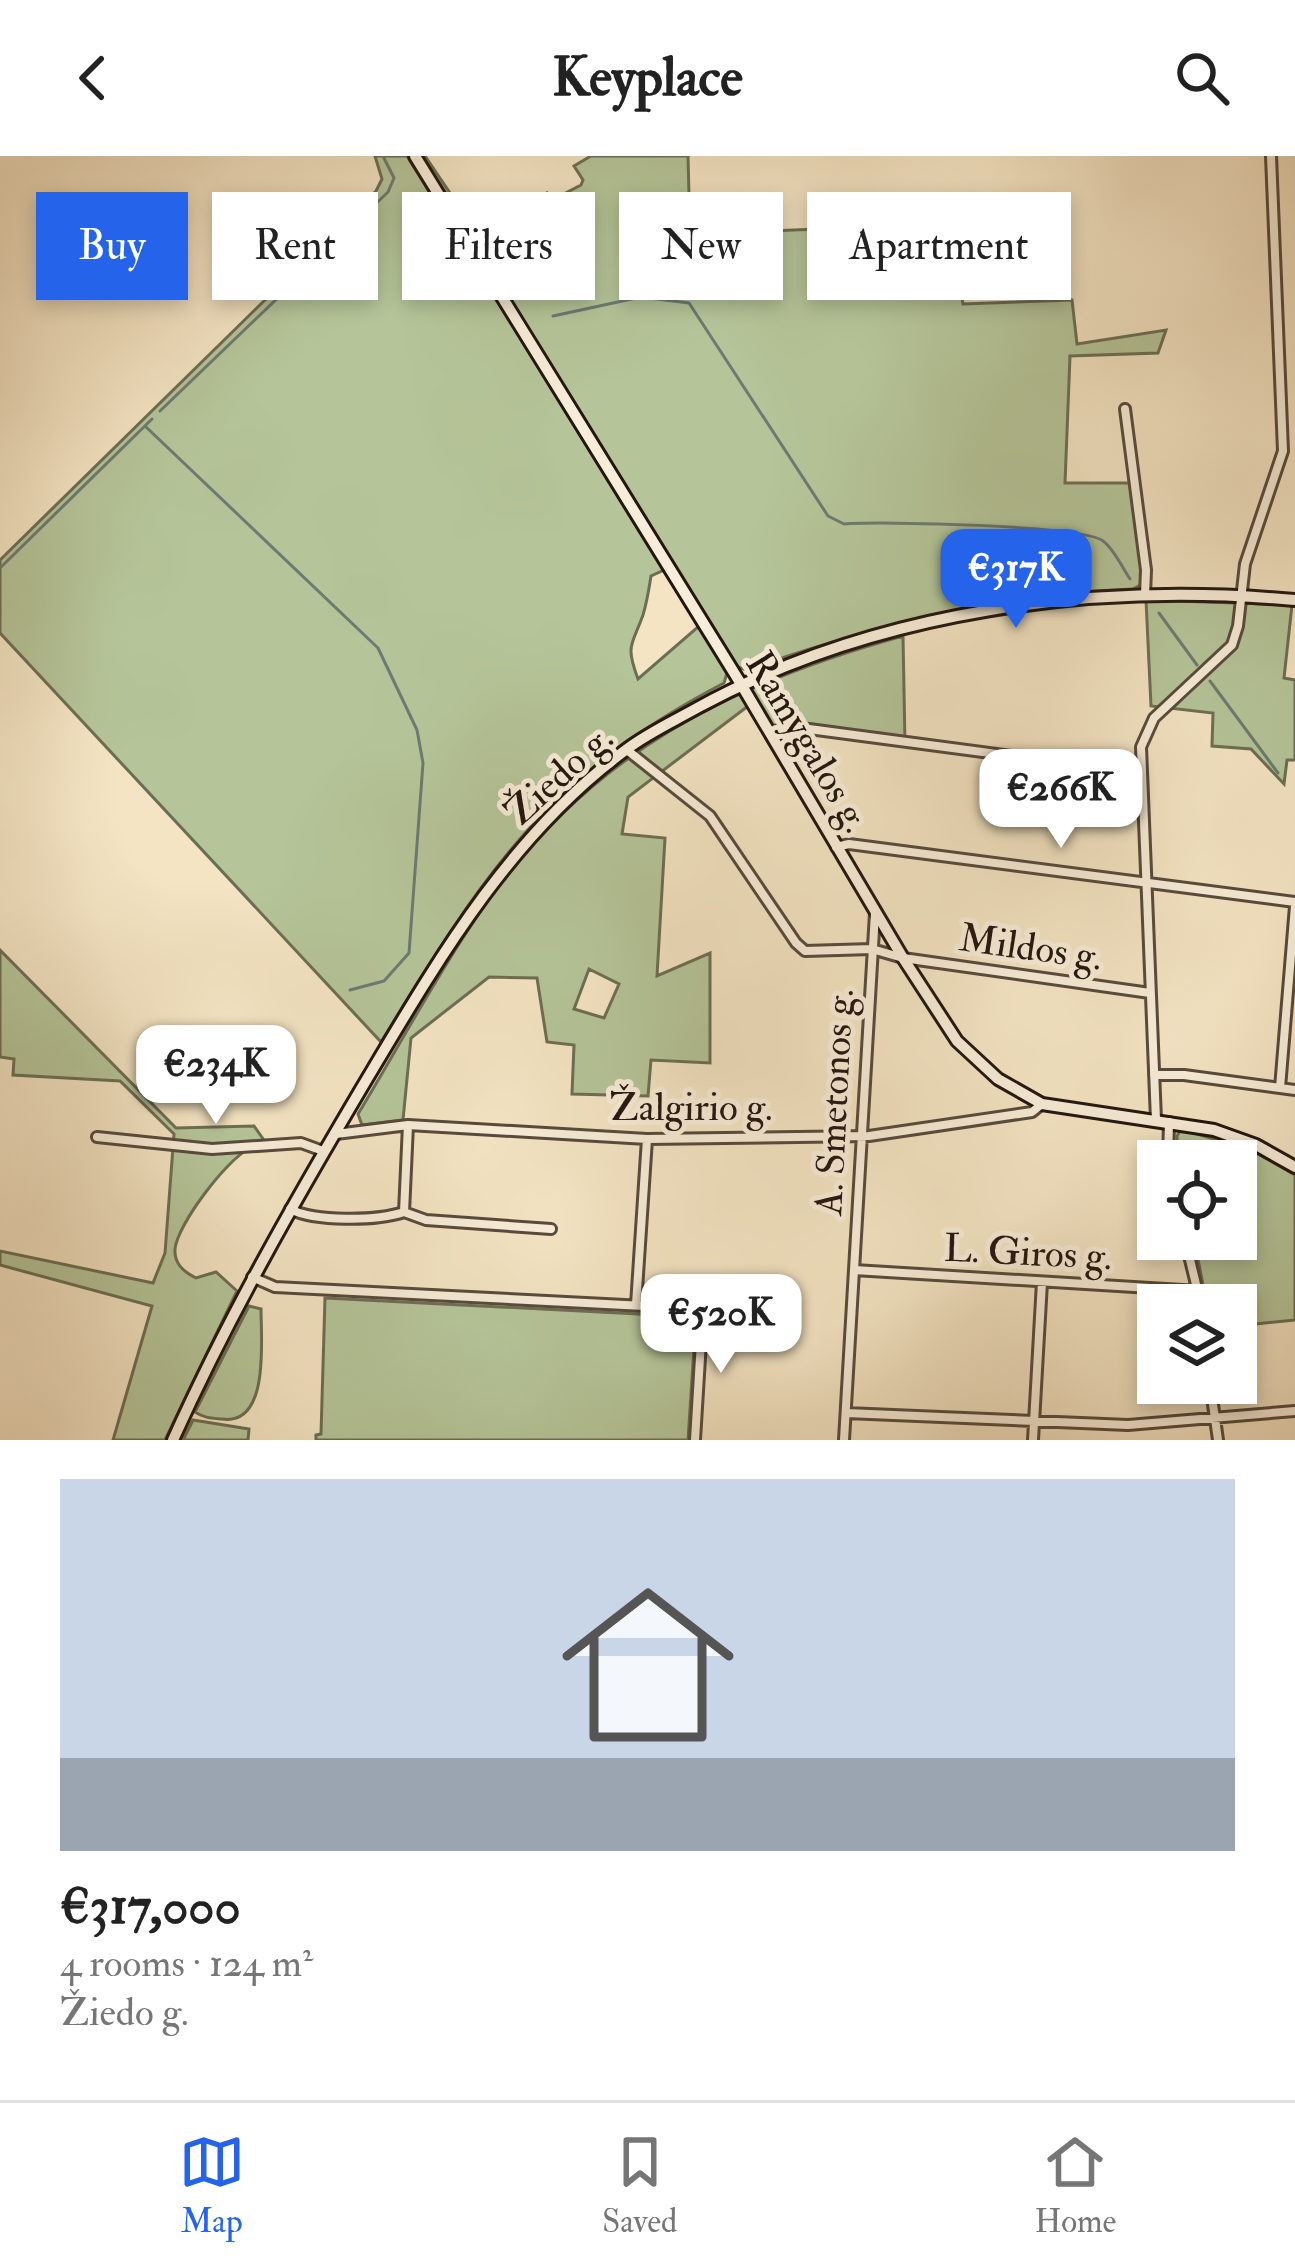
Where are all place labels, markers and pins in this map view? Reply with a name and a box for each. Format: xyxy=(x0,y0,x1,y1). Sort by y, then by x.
pin: €317K xyxy=(932,529,1100,631)
pin: €266K xyxy=(977,749,1145,851)
pin: €234K xyxy=(132,1025,300,1127)
pin: €520K xyxy=(637,1274,805,1376)

